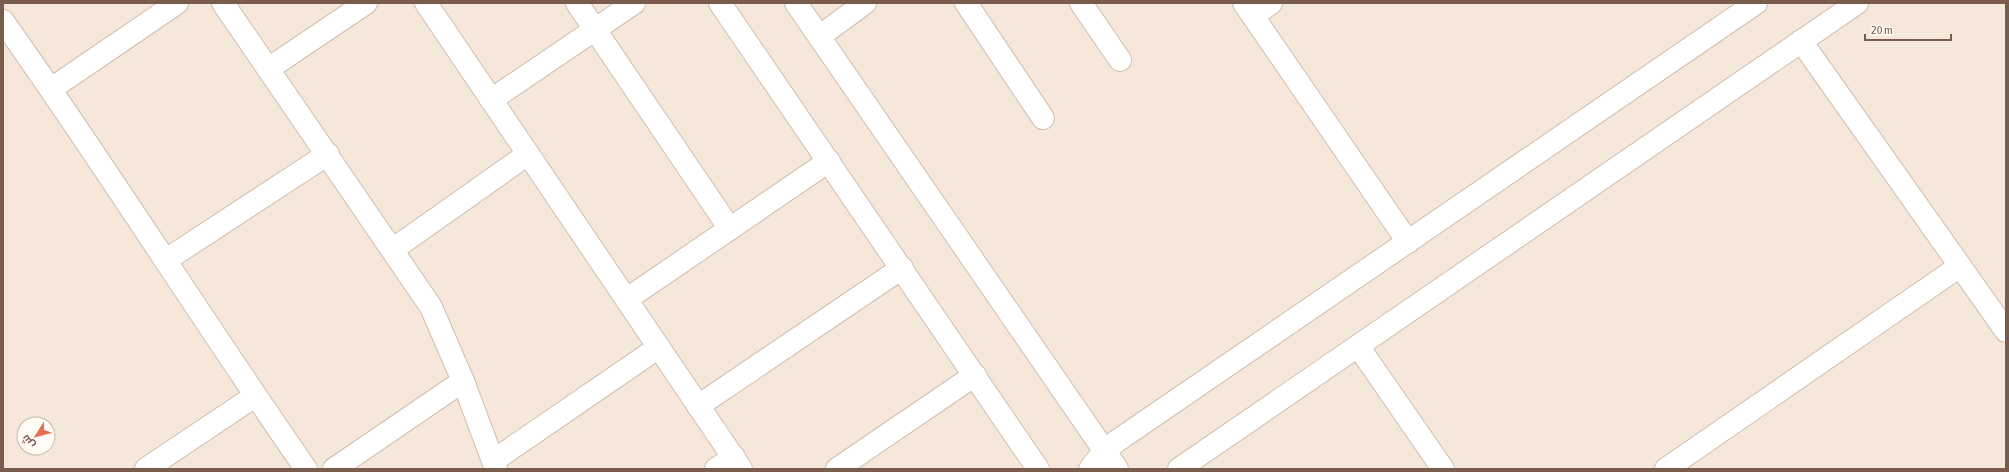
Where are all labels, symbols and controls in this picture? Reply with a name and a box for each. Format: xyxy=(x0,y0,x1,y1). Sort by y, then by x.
scale bar xyxy=(1865,16,1951,42)
text: 20 m xyxy=(1871,23,1893,37)
north arrow xyxy=(16,416,56,456)
text: ش xyxy=(19,432,38,451)

